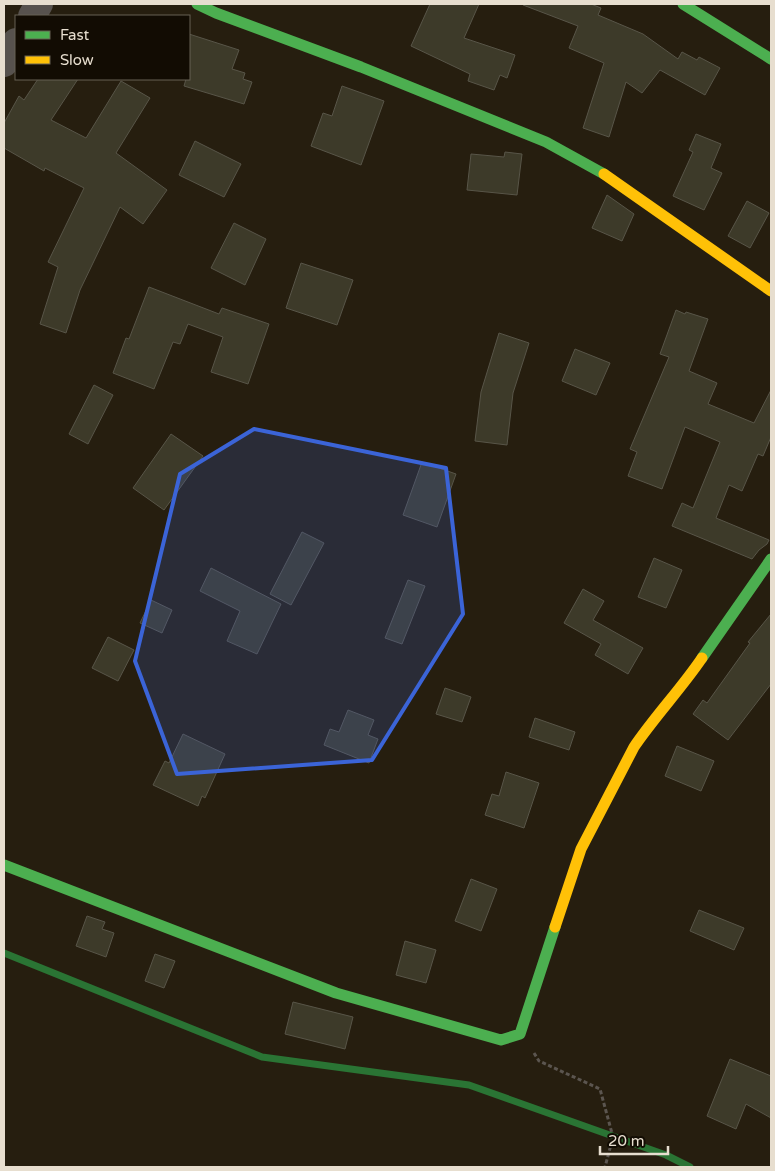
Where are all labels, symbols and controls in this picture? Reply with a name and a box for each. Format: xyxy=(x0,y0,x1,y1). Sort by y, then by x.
legend xyxy=(15,15,190,80)
text: Fast xyxy=(60,26,90,44)
text: Slow xyxy=(60,51,94,69)
scale bar xyxy=(600,1124,668,1156)
text: 20 m xyxy=(608,1132,645,1150)

